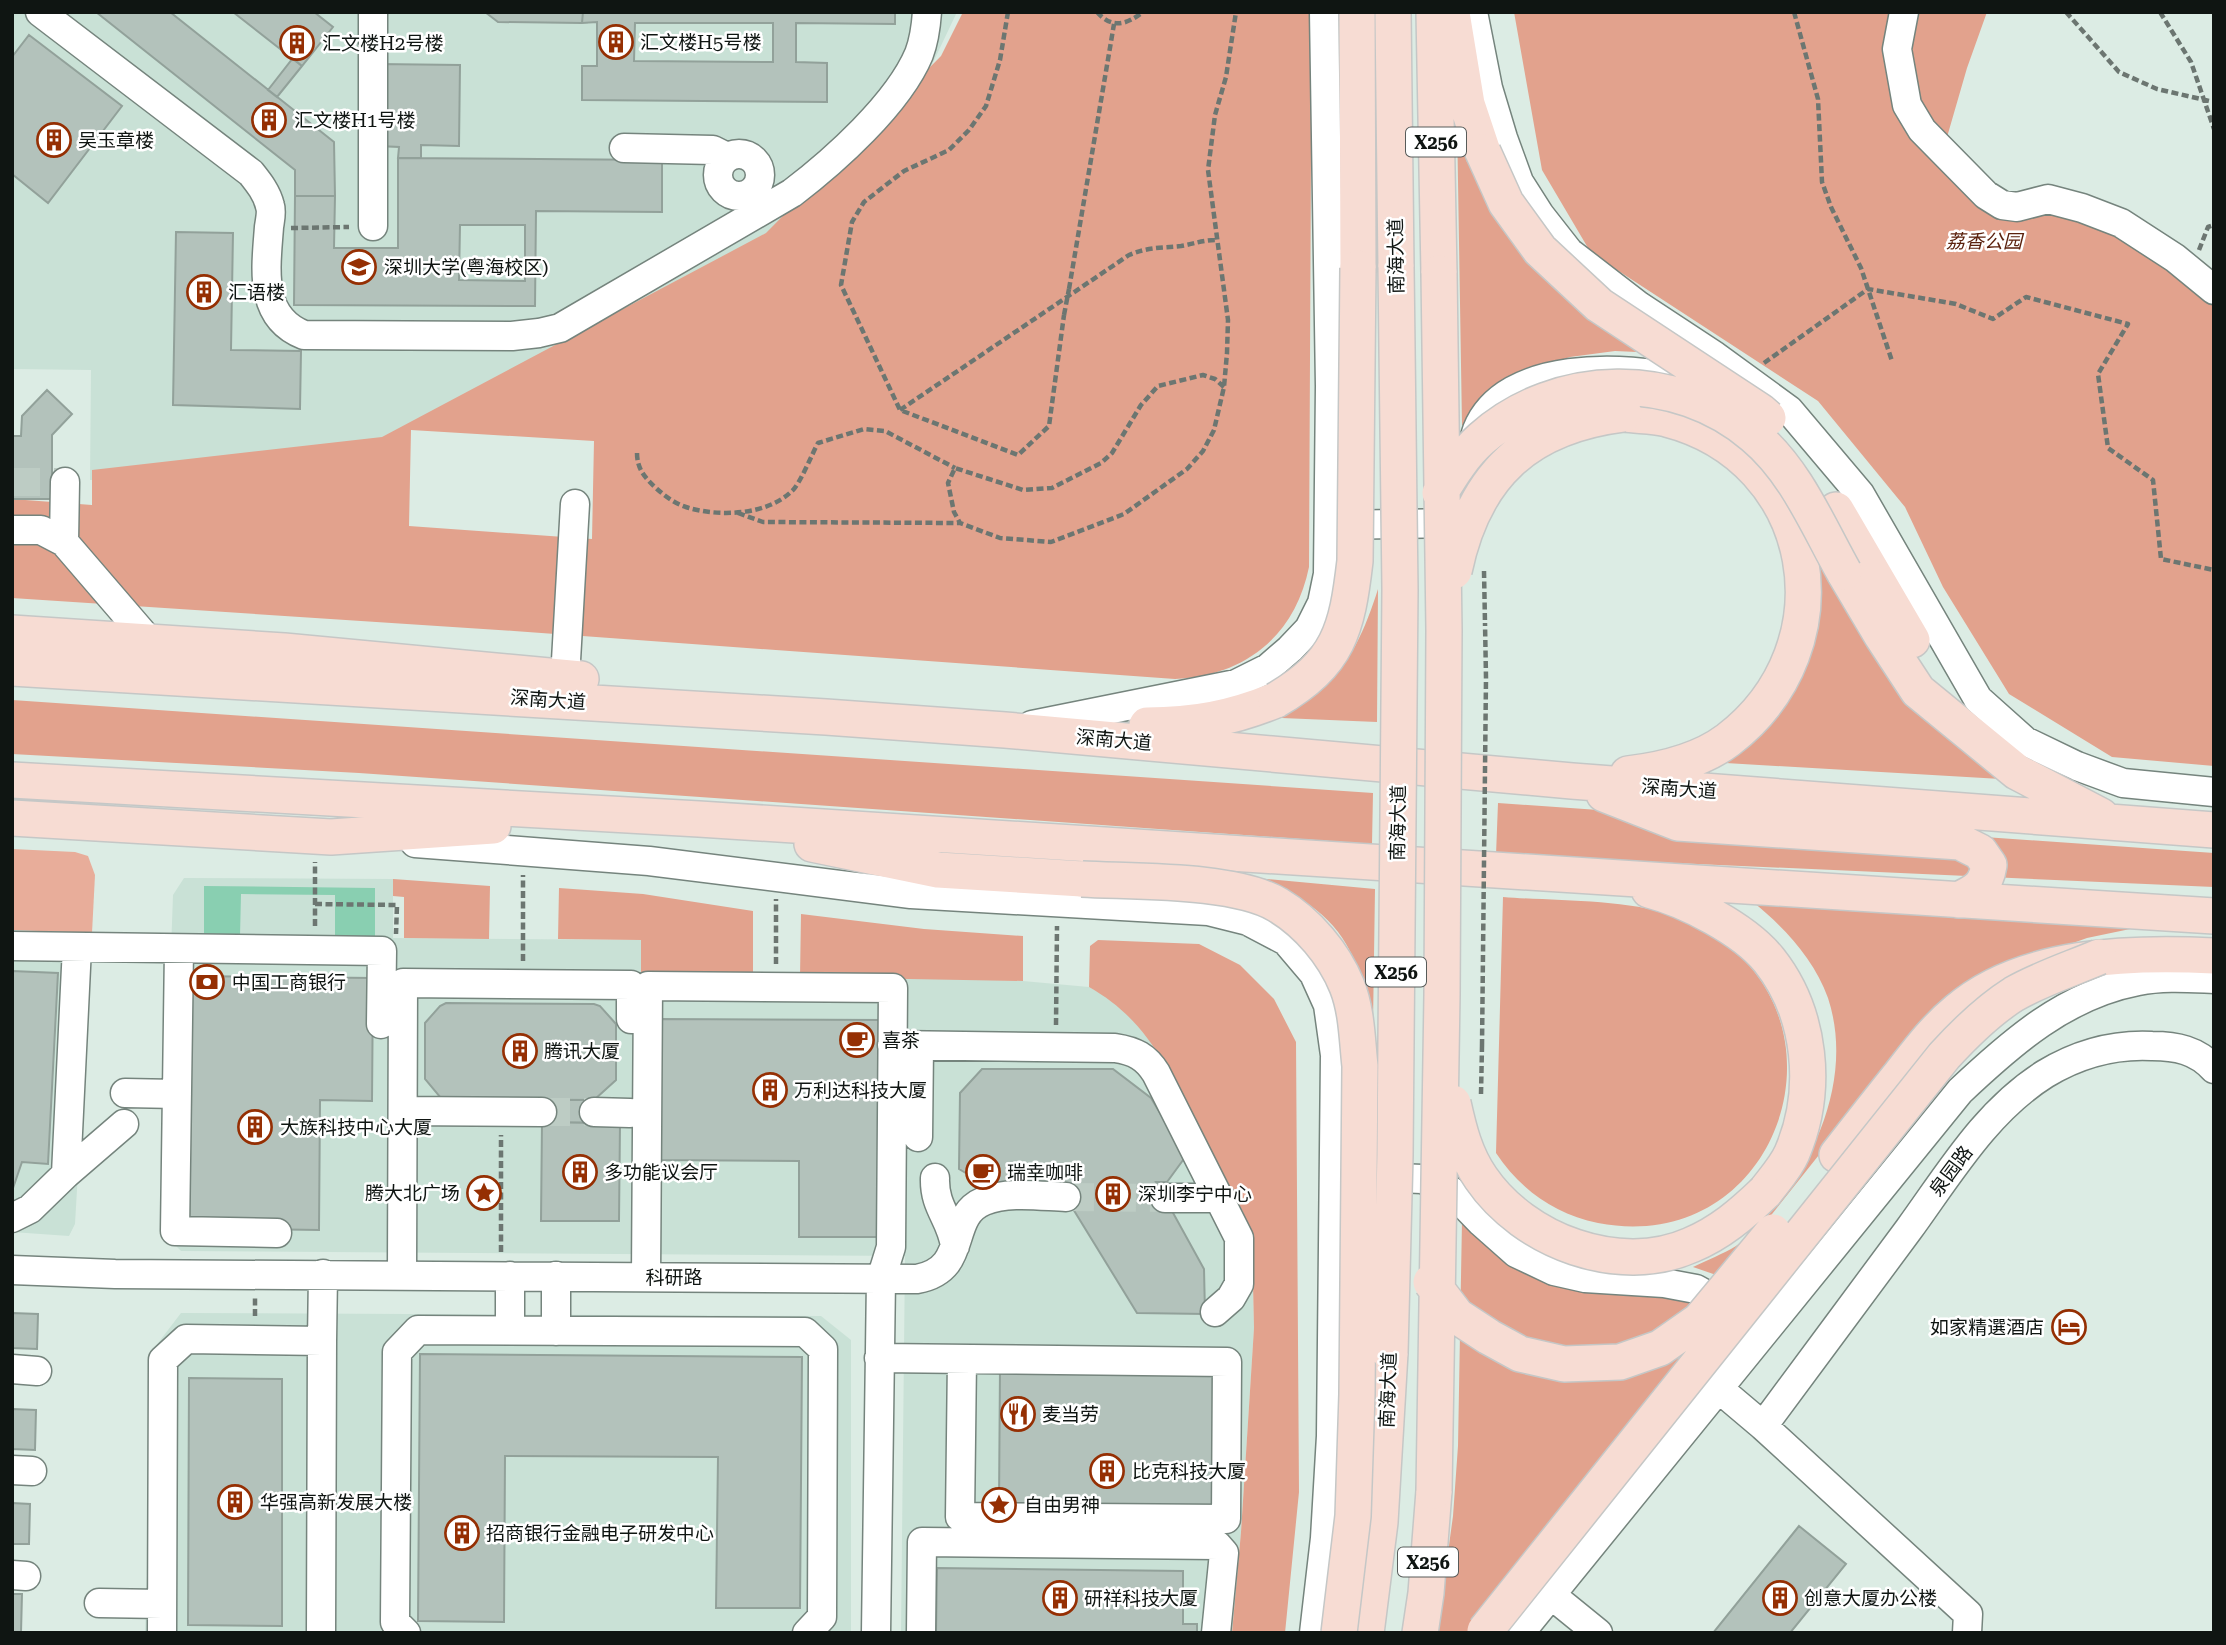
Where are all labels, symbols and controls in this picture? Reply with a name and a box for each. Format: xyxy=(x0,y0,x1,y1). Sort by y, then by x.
building icon: 汇文楼H5号楼 xyxy=(597,23,635,61)
building icon: 汇文楼H2号楼 xyxy=(278,24,316,62)
place label: 汇文楼H5号楼 xyxy=(640,31,761,54)
place label: 汇文楼H2号楼 xyxy=(322,32,443,55)
building icon: 汇文楼H1号楼 xyxy=(250,101,288,139)
place label: 汇文楼H1号楼 xyxy=(294,109,415,132)
building icon: 吴玉章楼 xyxy=(35,121,73,159)
road number: X256 xyxy=(1406,127,1466,156)
place label: 吴玉章楼 xyxy=(78,129,154,152)
street label: 南海大道 xyxy=(1384,218,1408,294)
park label: 荔香公园 xyxy=(1946,230,2025,253)
school or university icon: 深圳大学(粤海校区) xyxy=(340,248,378,286)
place label: 深圳大学(粤海校区) xyxy=(384,256,548,279)
building icon: 汇语楼 xyxy=(185,273,223,311)
place label: 汇语楼 xyxy=(228,281,285,304)
street label: 深南大道 xyxy=(509,686,587,714)
street label: 深南大道 xyxy=(1075,725,1153,755)
street label: 深南大道 xyxy=(1640,775,1718,803)
street label: 南海大道 xyxy=(1386,785,1410,861)
road number: X256 xyxy=(1366,958,1426,987)
bank icon: 中国工商银行 xyxy=(188,963,226,1001)
place label: 中国工商银行 xyxy=(232,971,346,994)
cafe icon: 喜茶 xyxy=(838,1021,876,1059)
place label: 喜茶 xyxy=(882,1029,920,1052)
building icon: 腾讯大厦 xyxy=(501,1032,539,1070)
place label: 腾讯大厦 xyxy=(544,1040,620,1063)
building icon: 万利达科技大厦 xyxy=(751,1071,789,1109)
place label: 万利达科技大厦 xyxy=(794,1079,927,1102)
building icon: 大族科技中心大厦 xyxy=(236,1108,274,1146)
place label: 大族科技中心大厦 xyxy=(280,1116,432,1139)
street label: 泉园路 xyxy=(1925,1141,1977,1201)
building icon: 多功能议会厅 xyxy=(561,1153,599,1191)
cafe icon: 瑞幸咖啡 xyxy=(964,1153,1002,1191)
place label: 多功能议会厅 xyxy=(604,1161,718,1184)
place label: 瑞幸咖啡 xyxy=(1007,1161,1083,1184)
place icon: 腾大北广场 xyxy=(465,1174,503,1212)
building icon: 深圳李宁中心 xyxy=(1094,1175,1132,1213)
place label: 腾大北广场 xyxy=(365,1182,460,1205)
place label: 深圳李宁中心 xyxy=(1138,1183,1252,1206)
street label: 科研路 xyxy=(645,1266,703,1289)
hotel icon: 如家精選酒店 xyxy=(2050,1308,2088,1346)
place label: 如家精選酒店 xyxy=(1930,1316,2044,1339)
street label: 南海大道 xyxy=(1375,1352,1401,1428)
restaurant icon: 麦当劳 xyxy=(999,1395,1037,1433)
place label: 麦当劳 xyxy=(1042,1403,1099,1426)
building icon: 比克科技大厦 xyxy=(1088,1452,1126,1490)
place label: 比克科技大厦 xyxy=(1132,1460,1246,1483)
building icon: 华强高新发展大楼 xyxy=(216,1483,254,1521)
place icon: 自由男神 xyxy=(980,1486,1018,1524)
place label: 华强高新发展大楼 xyxy=(260,1491,412,1514)
place label: 自由男神 xyxy=(1024,1494,1100,1517)
building icon: 招商银行金融电子研发中心 xyxy=(443,1514,481,1552)
place label: 招商银行金融电子研发中心 xyxy=(486,1522,714,1545)
road number: X256 xyxy=(1398,1548,1458,1576)
building icon: 研祥科技大厦 xyxy=(1041,1579,1079,1617)
building icon: 创意大厦办公楼 xyxy=(1761,1579,1799,1617)
place label: 研祥科技大厦 xyxy=(1084,1587,1198,1610)
place label: 创意大厦办公楼 xyxy=(1804,1587,1937,1610)

